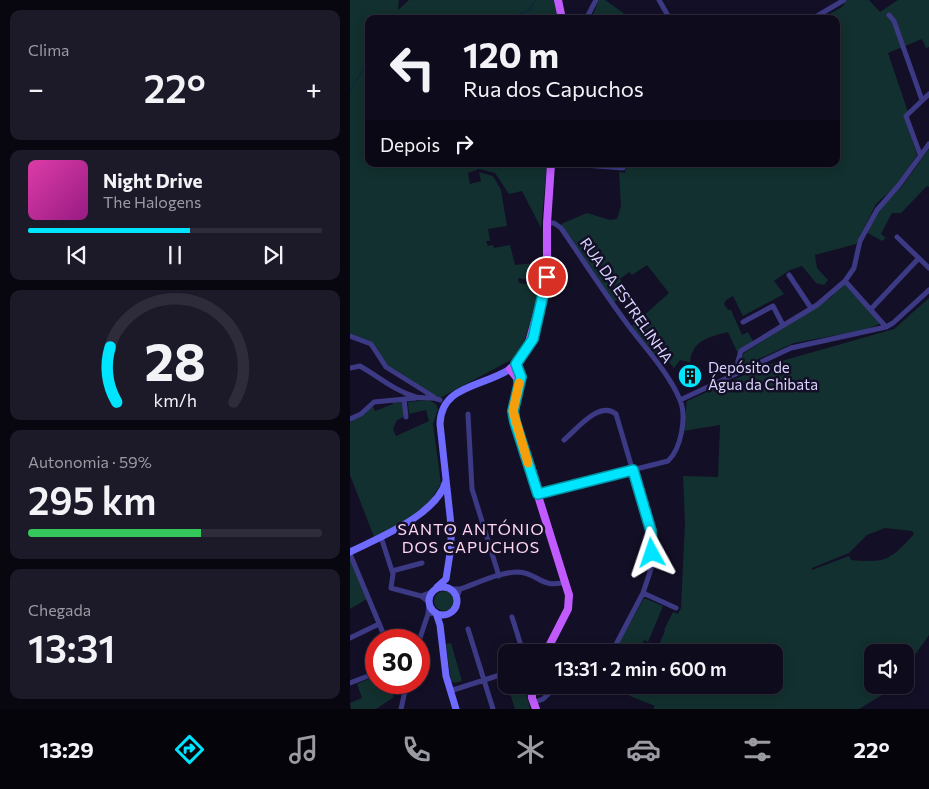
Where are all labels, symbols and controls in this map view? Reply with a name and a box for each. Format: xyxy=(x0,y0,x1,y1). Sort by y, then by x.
text: 120 m xyxy=(463,32,559,75)
icon: left xyxy=(380,35,445,100)
text: Clima xyxy=(28,40,69,59)
text: 22° xyxy=(144,64,206,111)
text: − xyxy=(28,71,44,105)
text: + xyxy=(306,71,322,105)
text: Rua dos Capuchos xyxy=(463,75,644,102)
icon: right xyxy=(450,130,478,158)
text: Depois xyxy=(380,133,440,156)
text: Night Drive xyxy=(103,169,203,192)
text: The Halogens xyxy=(103,192,201,211)
street label: RUA DA ESTRELINHA xyxy=(577,234,677,366)
icon: previous xyxy=(63,241,91,269)
icon: pause xyxy=(161,241,189,269)
icon: next xyxy=(259,241,287,269)
pin xyxy=(526,256,568,298)
icon: arrive xyxy=(533,263,561,291)
text: 28 xyxy=(144,328,206,392)
place label: Depósito de Água da Chibata xyxy=(708,358,818,393)
building icon: Depósito de Água da Chibata xyxy=(677,363,703,389)
text: km/h xyxy=(153,389,197,411)
text: Autonomia · 59% xyxy=(28,452,152,471)
text: 295 km xyxy=(28,476,156,523)
district label: SANTO ANTÓNIO DOS CAPUCHOS xyxy=(398,519,544,556)
position arrow xyxy=(625,526,677,578)
text: Chegada xyxy=(28,600,91,619)
text: 13:31 xyxy=(28,624,115,671)
speed limit sign: 30 xyxy=(365,629,430,694)
map controls xyxy=(864,644,914,694)
button: sound xyxy=(864,644,914,694)
text: 13:31 · 2 min · 600 m xyxy=(555,657,726,680)
icon: directions xyxy=(172,732,207,767)
icon: music xyxy=(286,732,321,767)
icon: phone xyxy=(399,732,434,767)
icon: climate xyxy=(513,732,548,767)
icon: car xyxy=(626,732,661,767)
icon: filters xyxy=(740,732,775,767)
text: 13:29 xyxy=(39,736,94,763)
text: 22° xyxy=(853,736,890,763)

